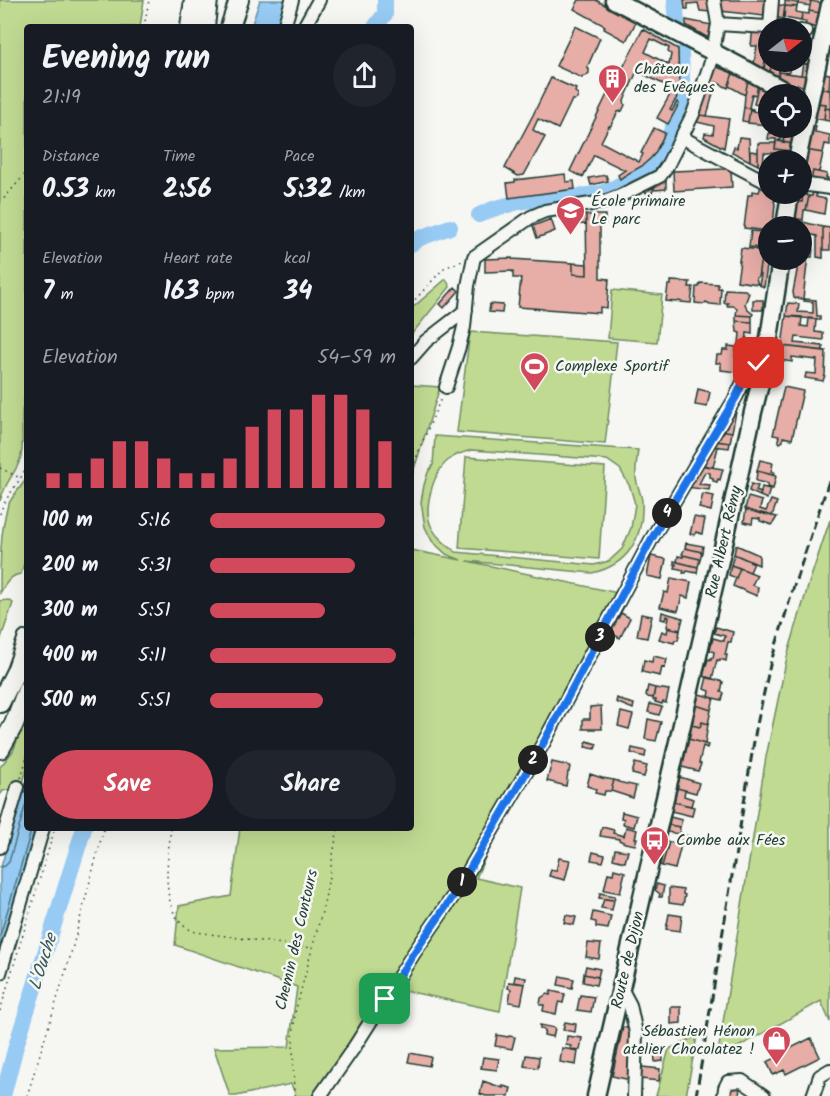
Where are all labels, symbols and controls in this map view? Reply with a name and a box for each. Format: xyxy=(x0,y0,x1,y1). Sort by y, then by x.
north arrow xyxy=(758,18,812,72)
map controls xyxy=(758,18,812,270)
text: Evening run xyxy=(42,33,210,86)
button: share xyxy=(333,44,396,107)
place label: Château des Evêques xyxy=(634,57,715,100)
building icon: Château des Evêques xyxy=(597,62,629,104)
text: 21:19 xyxy=(42,82,81,114)
button: locate xyxy=(758,84,812,138)
text: Distance xyxy=(42,144,100,169)
text: Time xyxy=(163,144,195,169)
text: Pace xyxy=(284,144,315,169)
button: + xyxy=(758,150,812,204)
text: 0.53 xyxy=(42,169,89,211)
text: 2:56 xyxy=(163,169,212,211)
text: 5:32 xyxy=(284,169,333,211)
text: km xyxy=(89,180,116,205)
text: /km xyxy=(333,180,365,205)
place label: École primaire Le parc xyxy=(591,189,686,232)
school or university icon: École primaire Le parc xyxy=(554,194,586,236)
button: − xyxy=(758,216,812,270)
text: Elevation xyxy=(42,246,103,271)
text: Heart rate xyxy=(163,246,233,271)
text: kcal xyxy=(284,246,310,271)
text: 7 xyxy=(42,271,54,313)
text: 163 xyxy=(163,271,199,313)
text: 34 xyxy=(284,271,312,313)
text: m xyxy=(54,282,73,307)
text: bpm xyxy=(199,282,234,307)
pin xyxy=(733,337,784,388)
text: Elevation xyxy=(42,342,118,374)
text: 54–59 m xyxy=(318,342,396,374)
icon: check xyxy=(742,346,775,379)
sports icon: Complexe Sportif xyxy=(518,350,550,392)
place label: Complexe Sportif xyxy=(555,354,670,379)
street label: Rue Albert Rémy xyxy=(699,483,749,601)
pin: 4 xyxy=(652,498,682,528)
text: 4 xyxy=(663,500,671,525)
text: 100 m xyxy=(42,505,93,537)
text: 5:16 xyxy=(138,505,171,537)
text: 200 m xyxy=(42,550,98,582)
text: 5:31 xyxy=(138,550,171,582)
text: 300 m xyxy=(42,595,98,627)
text: 5:51 xyxy=(138,595,171,627)
pin: 3 xyxy=(585,622,615,652)
text: 3 xyxy=(596,624,604,649)
text: 400 m xyxy=(42,640,98,672)
text: 5:11 xyxy=(138,640,166,672)
text: 500 m xyxy=(42,685,97,717)
text: 5:51 xyxy=(138,685,171,717)
pin: 2 xyxy=(518,745,548,775)
text: 2 xyxy=(528,747,538,772)
button: Save xyxy=(42,750,213,819)
button: Share xyxy=(225,750,396,819)
bus stop icon: Combe aux Fées xyxy=(639,824,671,866)
place label: Combe aux Fées xyxy=(676,828,786,853)
street label: Chemin des Contours xyxy=(269,867,325,1013)
pin: 1 xyxy=(447,867,477,897)
text: 1 xyxy=(460,869,464,894)
street label: Route de Dijon xyxy=(605,909,651,1011)
water label: L'Ouche xyxy=(22,928,67,994)
pin xyxy=(359,973,410,1024)
icon: arrive xyxy=(368,982,401,1015)
place label: Sébastien Hénon atelier Chocolatez ! xyxy=(623,1019,755,1062)
shop icon: Sébastien Hénon atelier Chocolatez ! xyxy=(760,1024,792,1066)

